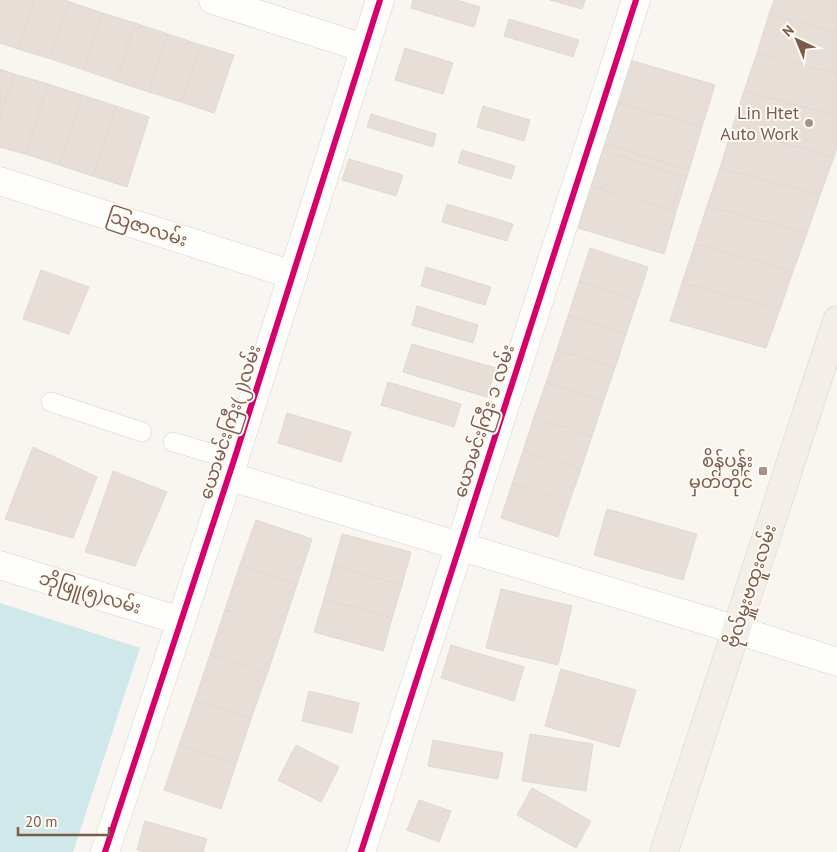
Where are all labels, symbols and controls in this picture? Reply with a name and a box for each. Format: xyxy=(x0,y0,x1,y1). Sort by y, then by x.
north arrow xyxy=(772,15,822,65)
text: N xyxy=(778,21,798,40)
place label: Lin Htet Auto Work xyxy=(720,101,799,145)
marker: Lin Htet Auto Work xyxy=(803,117,815,129)
street label: သြဇာလမ်း xyxy=(103,203,191,255)
street label: ယောမင်းကြီး(၂)လမ်း xyxy=(192,341,269,503)
street label: ယောမင်းကြီး ၁ လမ်း xyxy=(446,341,523,502)
place label: စိန်ပန်း မှတ်တိုင် xyxy=(689,447,753,497)
marker: စိန်ပန်း မှတ်တိုင် xyxy=(757,465,769,477)
street label: ဗိုလ်မှူးဗထူးလမ်း xyxy=(718,521,785,652)
street label: ဘိုဖြူ(၅)လမ်း xyxy=(35,564,145,623)
scale bar xyxy=(18,804,109,836)
text: 20 m xyxy=(25,812,58,831)

